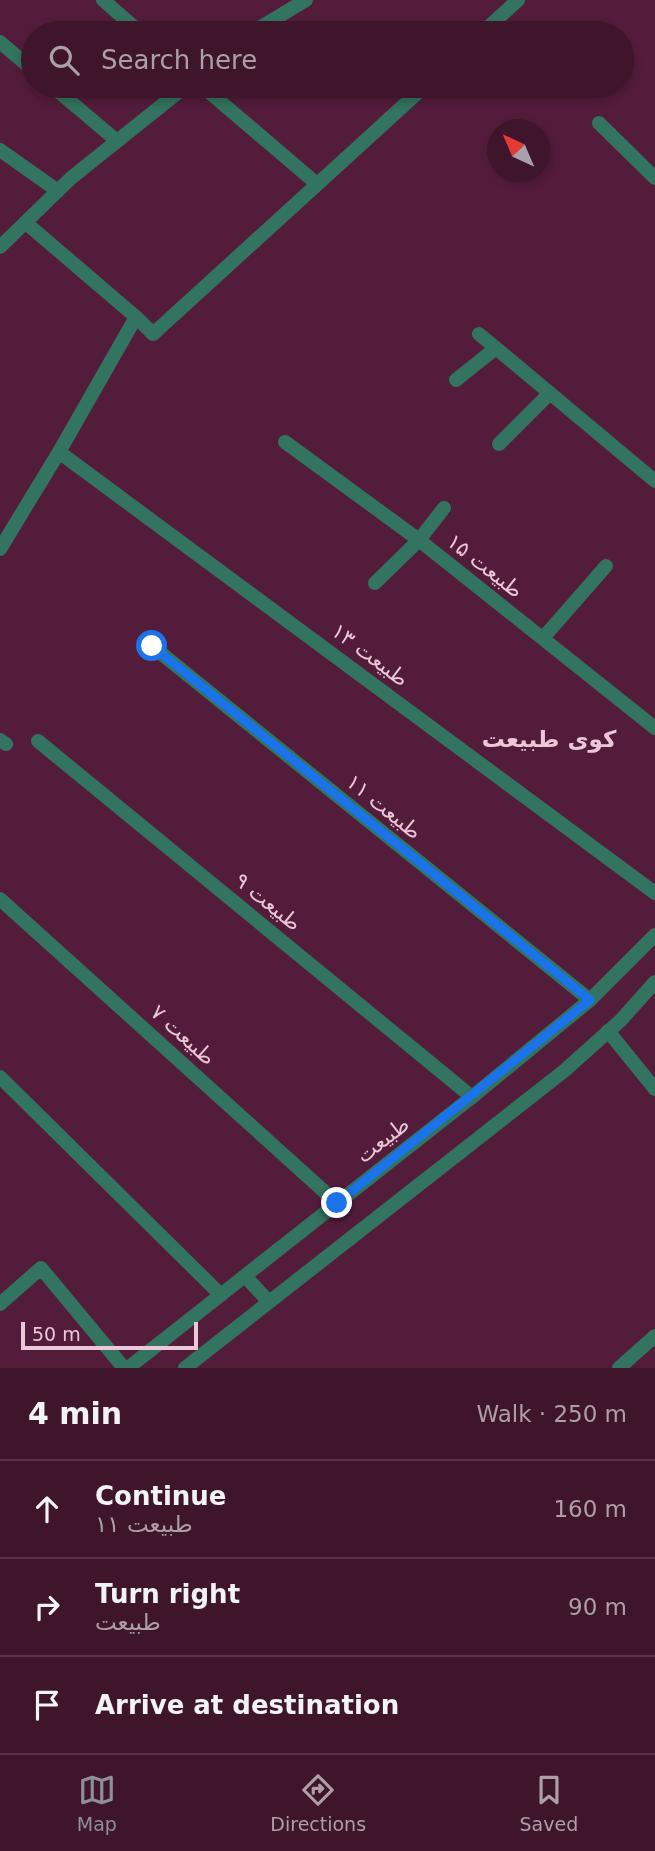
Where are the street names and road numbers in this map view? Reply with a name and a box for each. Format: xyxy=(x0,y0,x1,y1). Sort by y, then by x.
street label: طبیعت ۱۵ xyxy=(442,529,528,603)
street label: طبیعت ۱۳ xyxy=(327,619,413,691)
street label: طبیعت ۱۱ xyxy=(342,770,426,844)
street label: طبیعت ۹ xyxy=(230,868,306,936)
street label: طبیعت ۷ xyxy=(146,1000,220,1070)
street label: طبیعت xyxy=(352,1112,414,1168)

